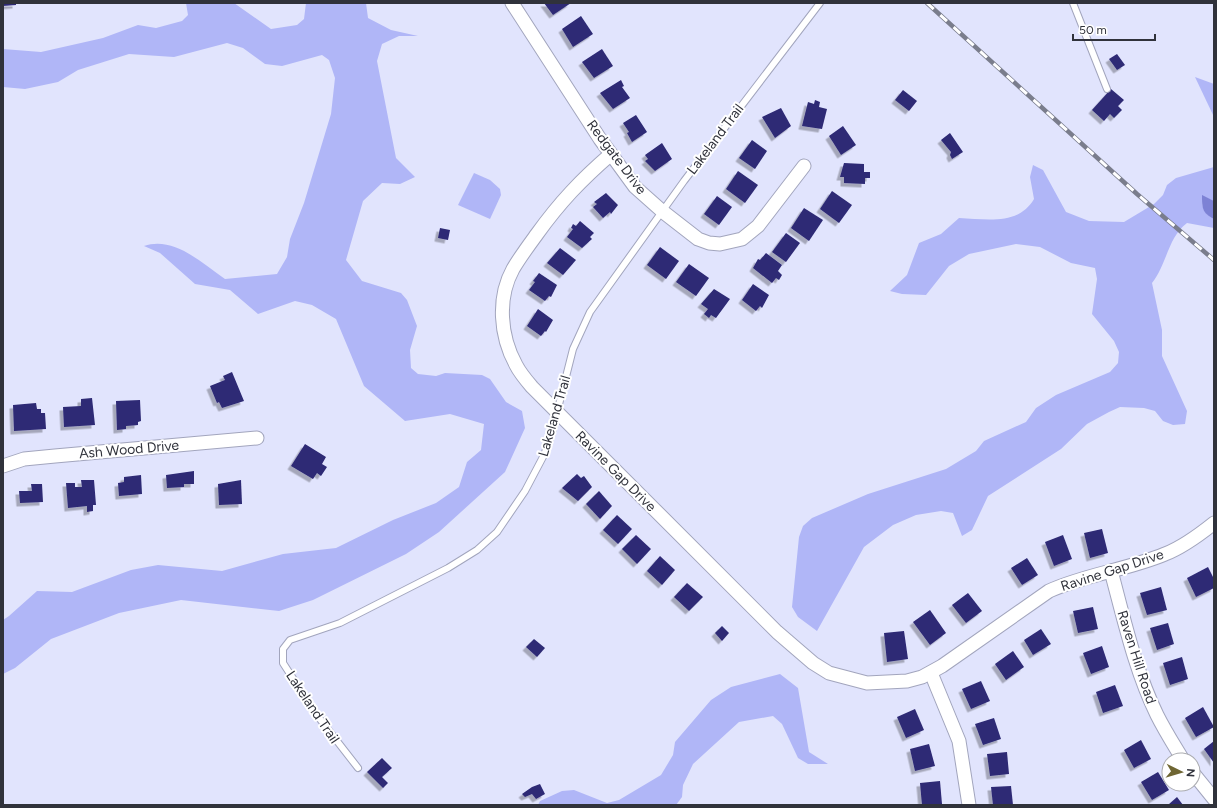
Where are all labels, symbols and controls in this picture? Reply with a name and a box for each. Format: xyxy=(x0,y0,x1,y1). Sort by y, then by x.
scale bar xyxy=(1073,16,1155,42)
text: 50 m xyxy=(1079,23,1107,37)
street label: Lakeland Trail xyxy=(683,101,747,178)
street label: Redgate Drive xyxy=(583,117,650,198)
street label: Lakeland Trail xyxy=(535,374,574,459)
street label: Ravine Gap Drive xyxy=(572,427,660,515)
street label: Ash Wood Drive xyxy=(78,437,180,462)
street label: Ravine Gap Drive xyxy=(1059,546,1166,595)
street label: Raven Hill Road xyxy=(1113,608,1160,706)
street label: Lakeland Trail xyxy=(282,668,343,747)
north arrow xyxy=(1161,752,1201,792)
text: N xyxy=(1184,768,1197,778)

